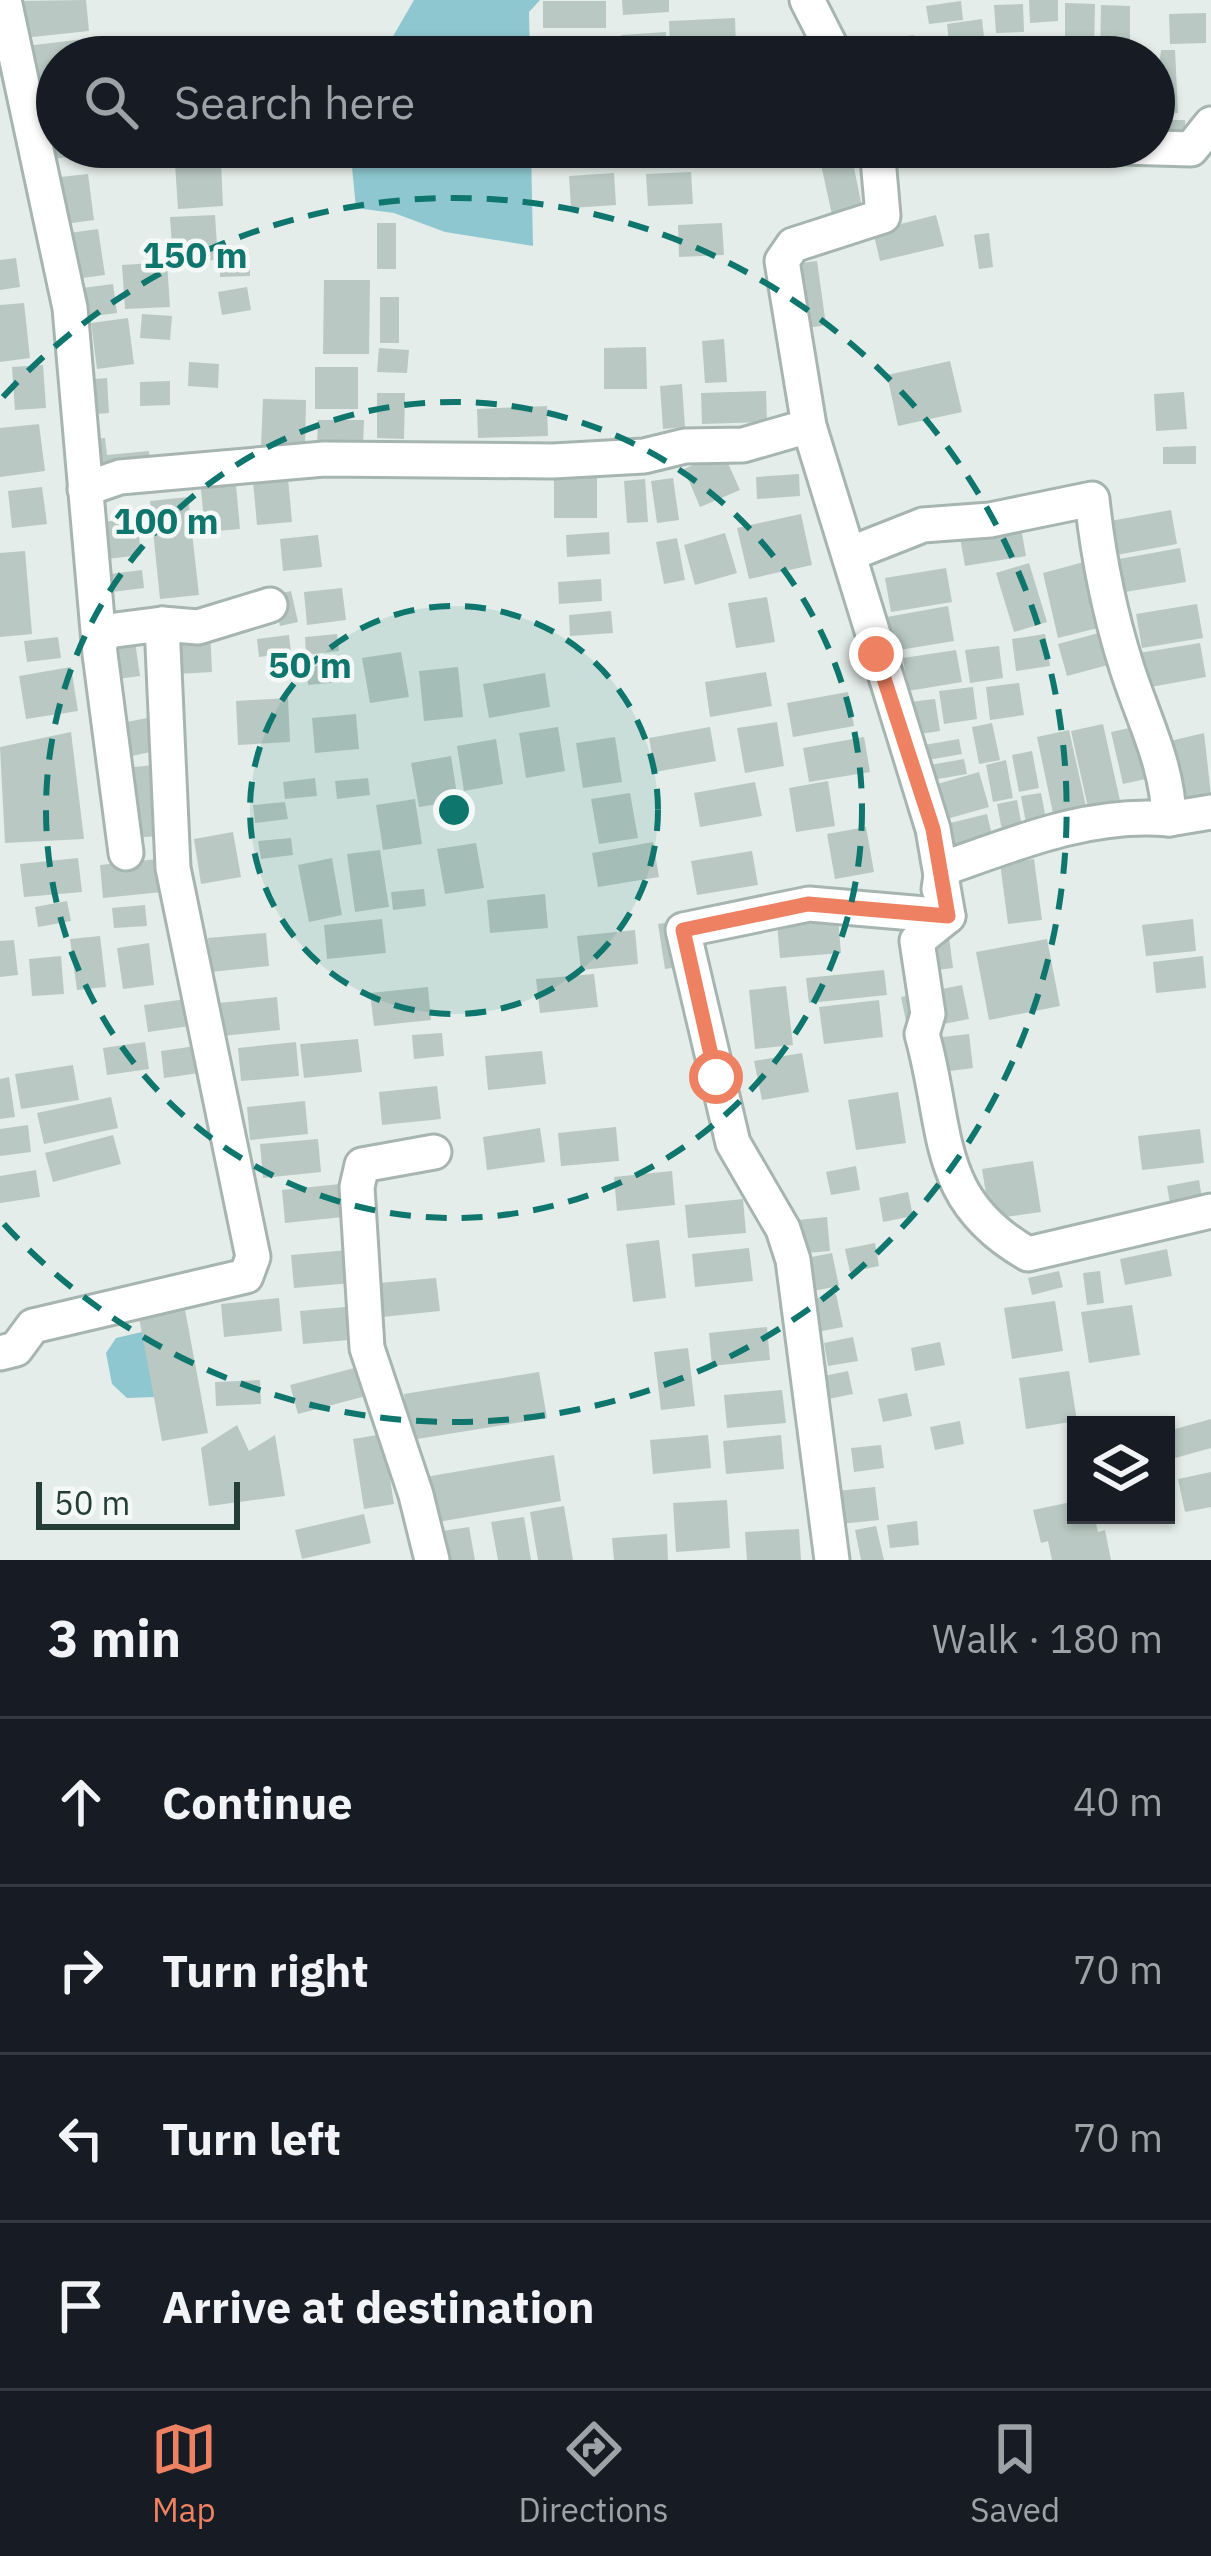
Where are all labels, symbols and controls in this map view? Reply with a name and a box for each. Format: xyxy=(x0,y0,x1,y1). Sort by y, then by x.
search box xyxy=(36,36,1175,168)
icon: search xyxy=(78,69,144,135)
text: Search here xyxy=(174,73,415,131)
text: 150 m xyxy=(142,231,248,278)
text: 100 m xyxy=(113,497,219,544)
route end xyxy=(849,627,903,681)
text: 50 m xyxy=(268,641,352,688)
centre of rings xyxy=(433,789,475,831)
route start xyxy=(689,1050,743,1104)
map controls xyxy=(1067,1416,1175,1524)
button: layers xyxy=(1067,1416,1175,1524)
scale bar xyxy=(36,1476,240,1529)
text: 50 m xyxy=(54,1481,130,1524)
text: 3 min xyxy=(48,1605,181,1671)
text: Walk · 180 m xyxy=(932,1613,1163,1664)
icon: ahead xyxy=(48,1769,114,1835)
text: Continue xyxy=(162,1773,353,1831)
text: 40 m xyxy=(1073,1776,1163,1827)
icon: right xyxy=(48,1937,114,2003)
text: Turn right xyxy=(162,1941,369,1999)
text: 70 m xyxy=(1073,1944,1163,1995)
icon: left xyxy=(48,2105,114,2171)
text: Turn left xyxy=(162,2109,341,2167)
text: 70 m xyxy=(1073,2112,1163,2163)
icon: arrive xyxy=(48,2273,114,2339)
text: Arrive at destination xyxy=(162,2277,595,2335)
tab: Map xyxy=(151,2416,217,2531)
tab: Directions xyxy=(519,2416,669,2531)
tab: Saved xyxy=(970,2416,1060,2531)

